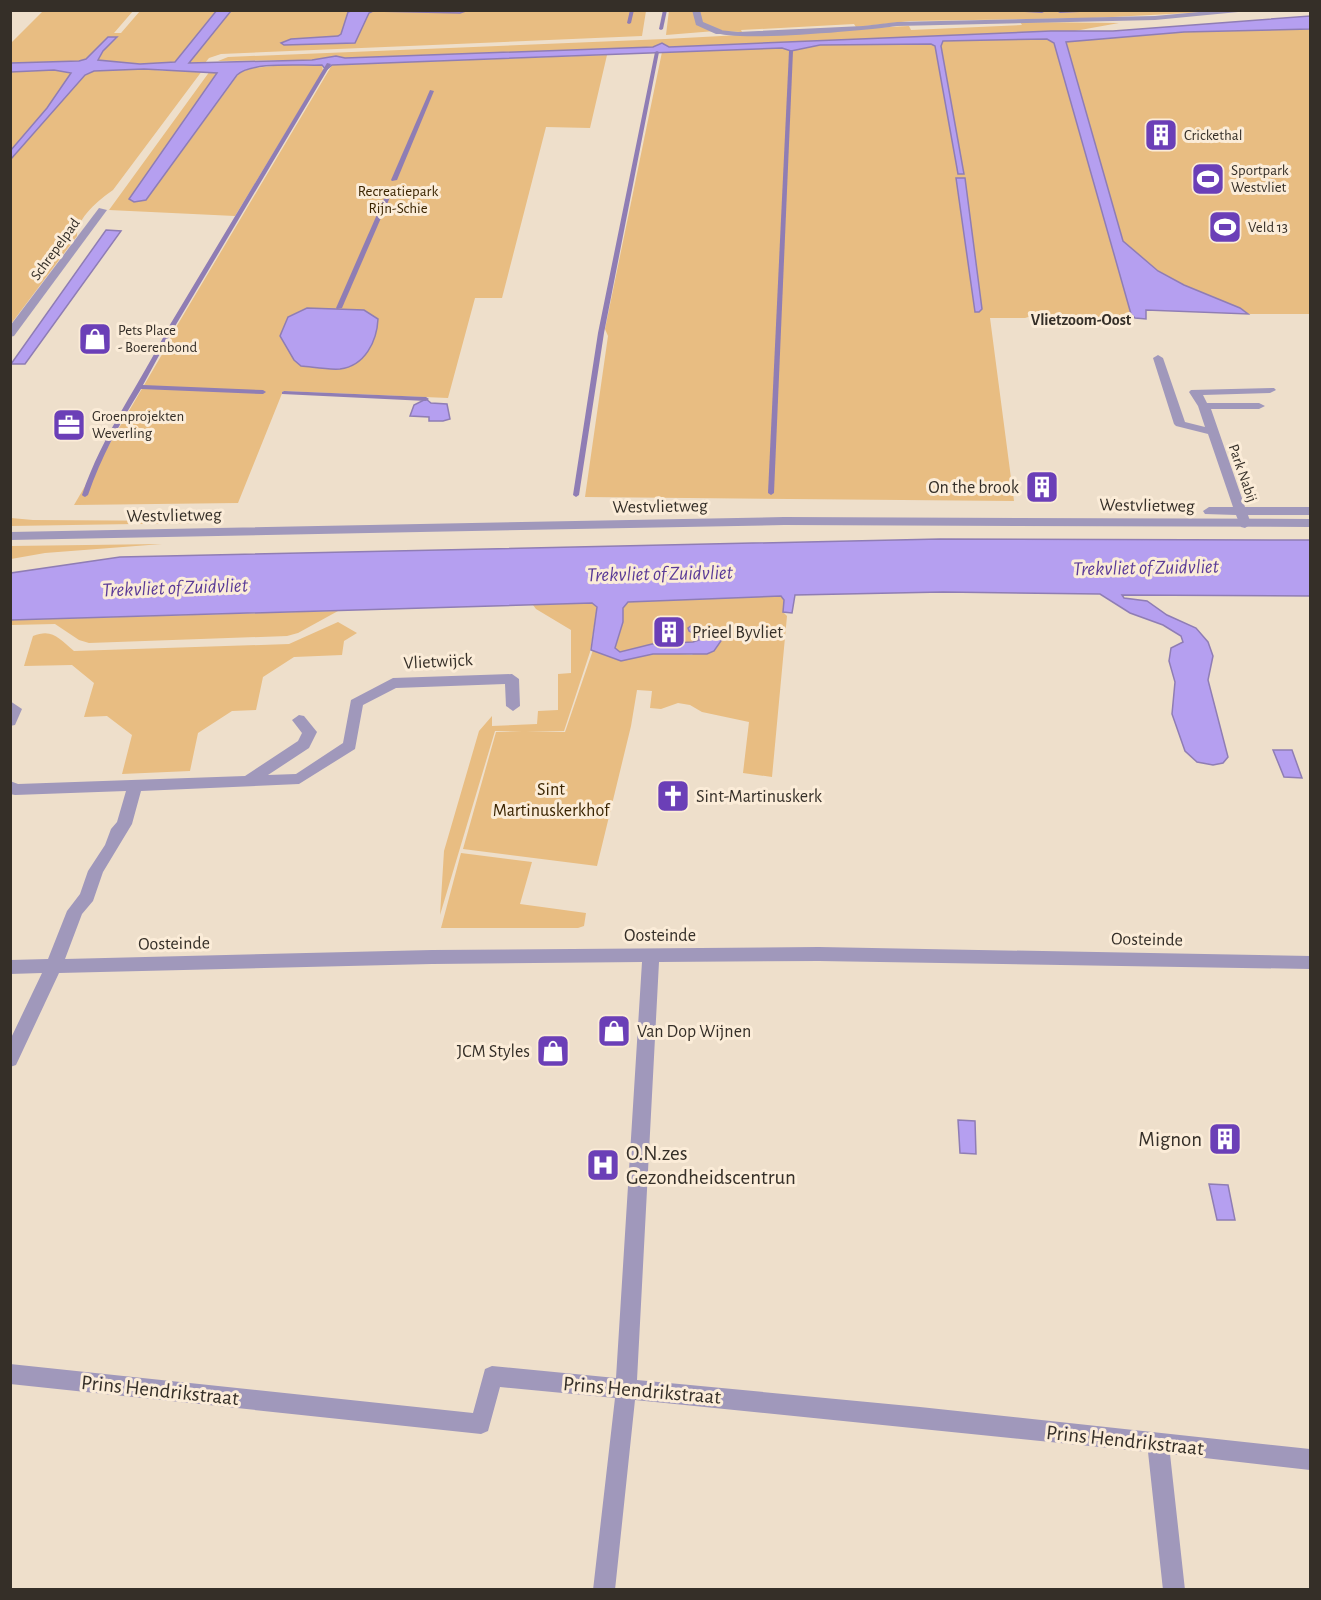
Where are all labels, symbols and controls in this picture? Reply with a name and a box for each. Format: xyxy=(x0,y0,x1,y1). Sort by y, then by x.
building icon: Crickethal xyxy=(1143,117,1179,153)
place label: Crickethal xyxy=(1184,128,1243,143)
sports icon: Sportpark Westvliet xyxy=(1190,161,1226,197)
place label: Sportpark Westvliet xyxy=(1231,163,1289,195)
park label: Recreatiepark Rijn-Schie xyxy=(358,184,438,216)
sports icon: Veld 13 xyxy=(1207,209,1243,245)
street label: Schrepelpad xyxy=(28,215,83,283)
place label: Veld 13 xyxy=(1248,220,1288,235)
district label: Vlietzoom-Oost xyxy=(1031,312,1132,328)
shop icon: Pets Place - Boerenbond xyxy=(77,321,113,357)
place label: Pets Place - Boerenbond xyxy=(118,323,197,355)
office icon: Groenprojekten Weverling xyxy=(51,407,87,443)
place label: Groenprojekten Weverling xyxy=(92,409,184,441)
street label: Park Nabij xyxy=(1226,442,1259,504)
building icon: On the brook xyxy=(1024,469,1060,505)
place label: On the brook xyxy=(928,479,1020,497)
street label: Westvlietweg xyxy=(1099,496,1195,516)
street label: Westvlietweg xyxy=(612,497,708,517)
street label: Westvlietweg xyxy=(126,506,222,526)
water label: Trekvliet of Zuidvliet xyxy=(1073,557,1220,579)
water label: Trekvliet of Zuidvliet xyxy=(587,563,734,585)
water label: Trekvliet of Zuidvliet xyxy=(102,575,249,601)
building icon: Prieel Byvliet xyxy=(651,614,687,650)
place label: Prieel Byvliet xyxy=(692,624,783,642)
street label: Vlietwijck xyxy=(403,651,474,673)
church icon: Sint-Martinuskerk xyxy=(655,778,691,814)
park label: Sint Martinuskerkhof xyxy=(493,781,611,820)
place label: Sint-Martinuskerk xyxy=(696,788,823,806)
street label: Oosteinde xyxy=(624,927,696,945)
street label: Oosteinde xyxy=(1111,930,1183,950)
street label: Oosteinde xyxy=(138,934,210,954)
shop icon: Van Dop Wijnen xyxy=(596,1013,632,1049)
place label: Van Dop Wijnen xyxy=(637,1023,751,1041)
shop icon: JCM Styles xyxy=(535,1033,571,1069)
place label: JCM Styles xyxy=(457,1043,530,1061)
building icon: Mignon xyxy=(1207,1121,1243,1157)
place label: Mignon xyxy=(1138,1129,1202,1150)
place label: O.N.zes Gezondheidscentrun xyxy=(626,1143,796,1188)
hospital icon: O.N.zes Gezondheidscentrun xyxy=(585,1147,621,1183)
street label: Prins Hendrikstraat xyxy=(80,1372,240,1409)
street label: Prins Hendrikstraat xyxy=(562,1373,722,1408)
street label: Prins Hendrikstraat xyxy=(1045,1422,1205,1459)

